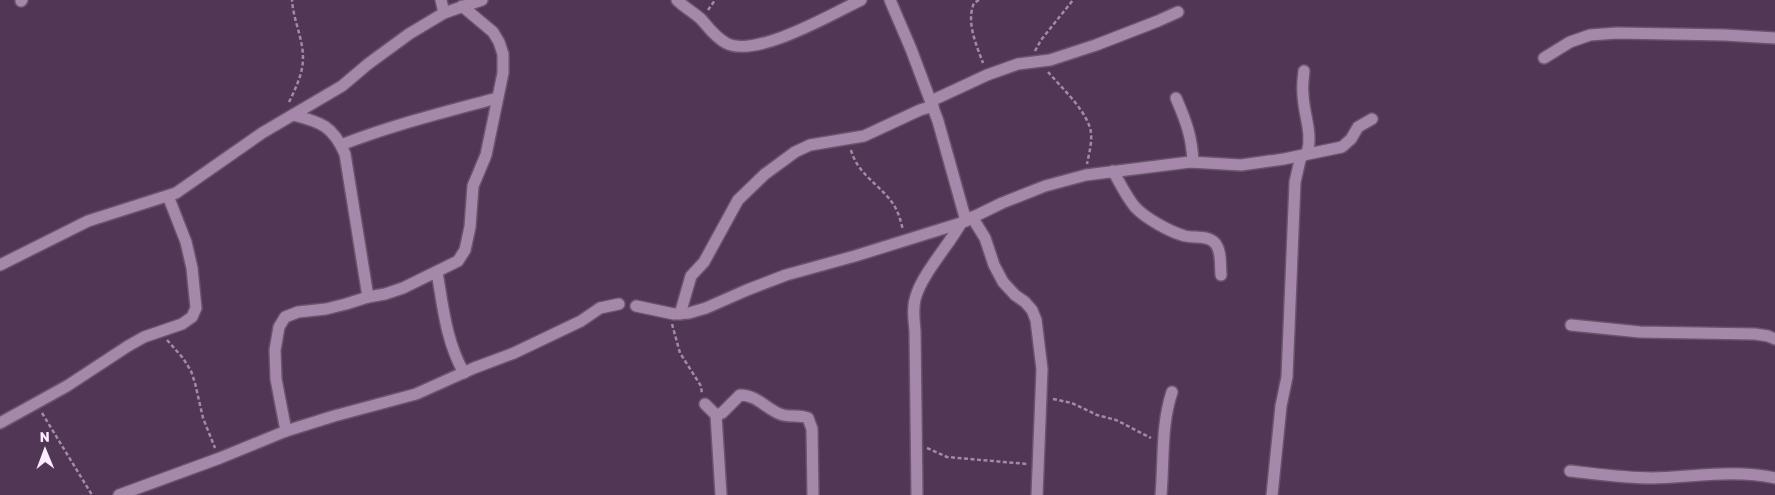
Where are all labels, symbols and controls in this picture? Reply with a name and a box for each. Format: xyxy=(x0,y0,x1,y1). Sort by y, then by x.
north arrow xyxy=(20,425,70,475)
text: N xyxy=(40,429,50,446)

